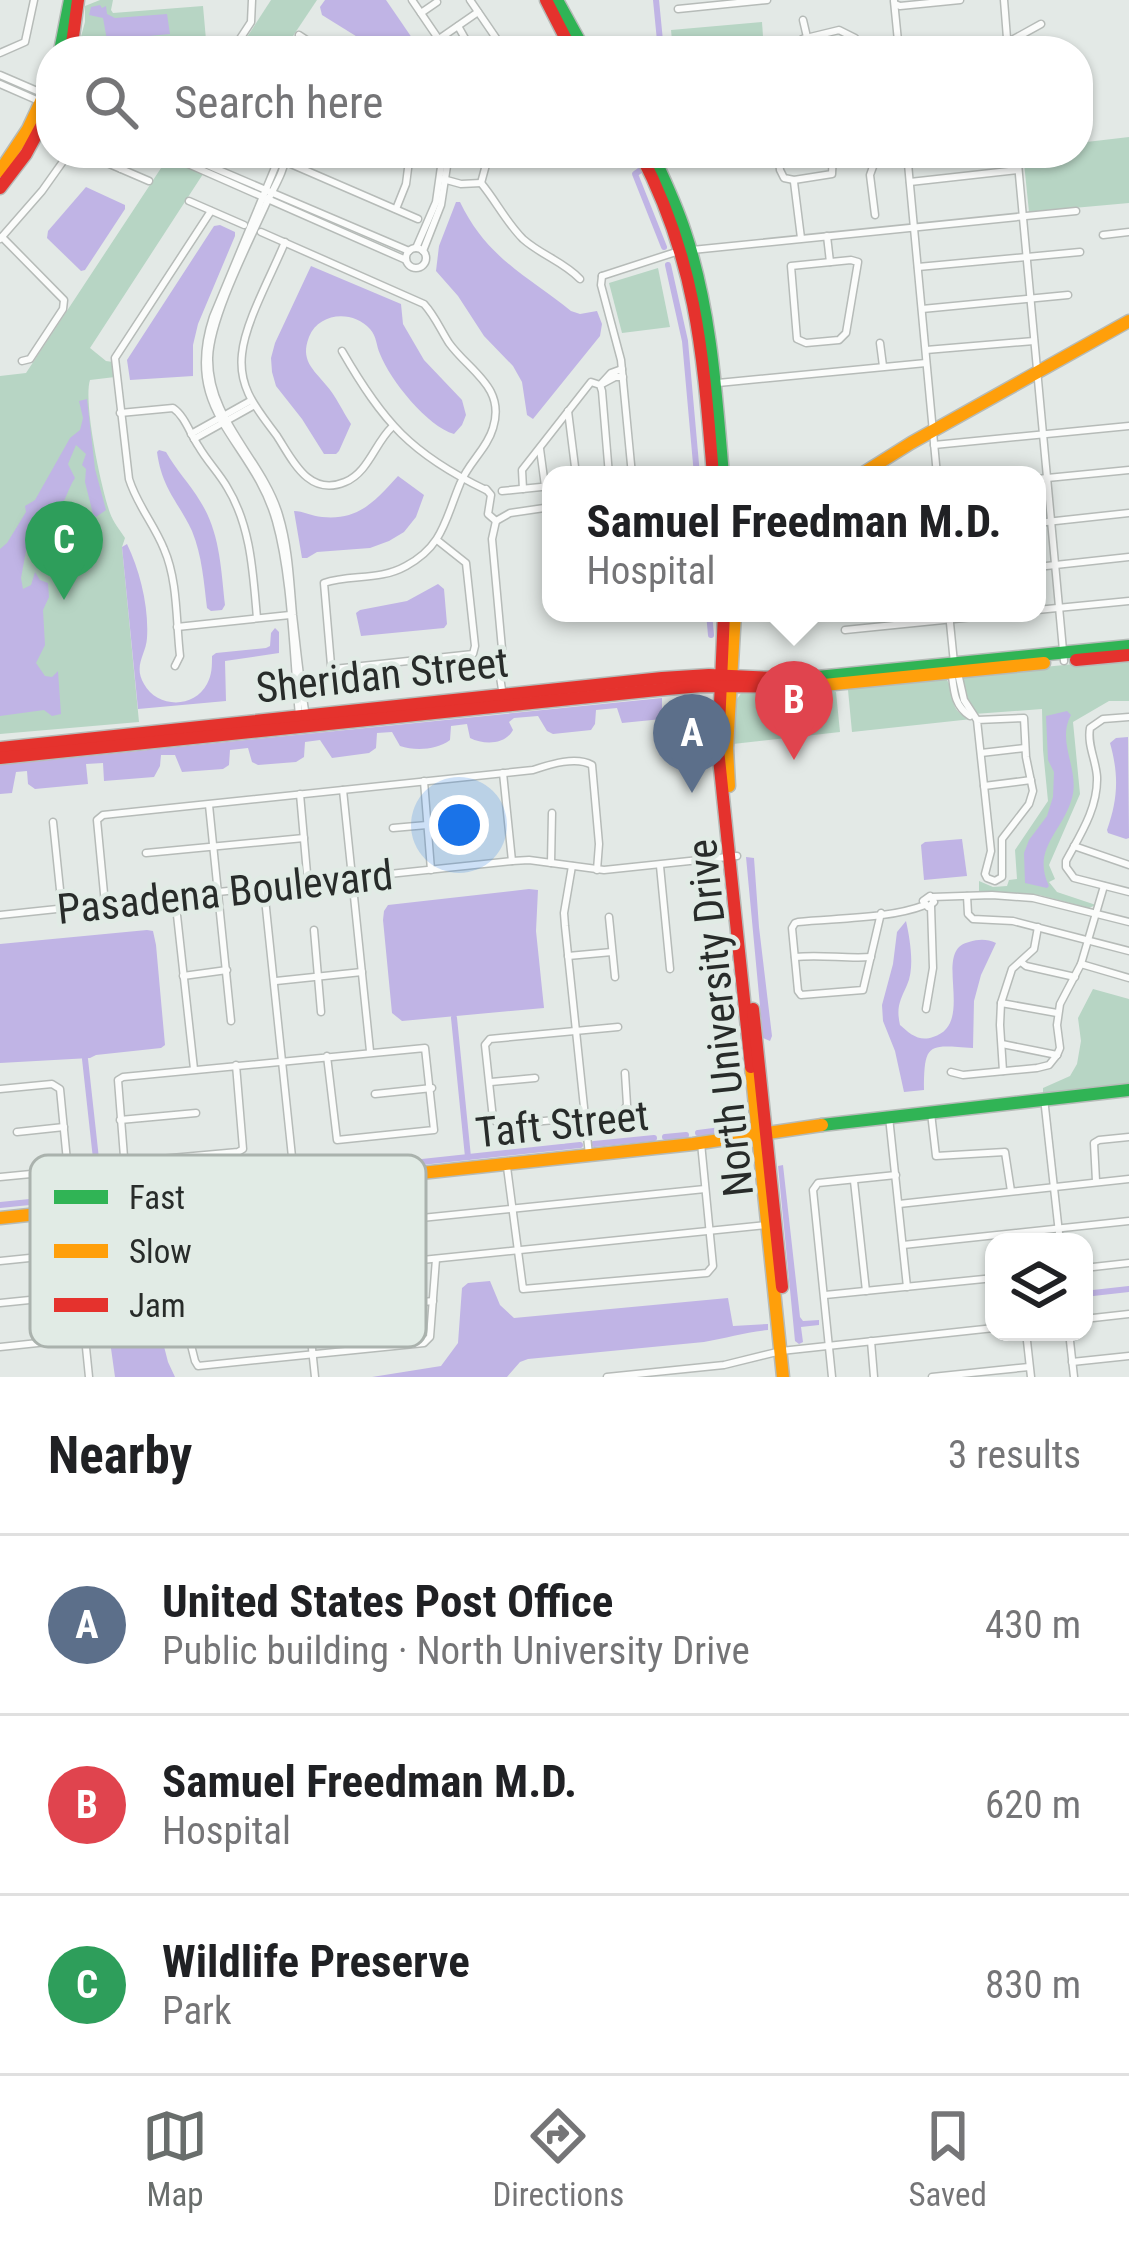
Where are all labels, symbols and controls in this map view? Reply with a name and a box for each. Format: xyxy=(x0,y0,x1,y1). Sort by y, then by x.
search box xyxy=(36,36,1093,168)
icon: search xyxy=(78,69,144,135)
text: Search here xyxy=(174,76,383,129)
popup xyxy=(542,466,1046,622)
text: Samuel Freedman M.D. xyxy=(586,495,1002,548)
pin: C xyxy=(25,501,103,600)
text: Hospital xyxy=(586,548,715,594)
street label: Sheridan Street xyxy=(253,637,511,713)
pin: B xyxy=(755,661,833,760)
pin: A xyxy=(653,694,731,793)
your location xyxy=(429,795,489,855)
street label: North University Drive xyxy=(677,837,763,1199)
street label: Pasadena Boulevard xyxy=(55,850,395,934)
street label: Taft Street xyxy=(473,1091,651,1157)
legend xyxy=(30,1155,426,1347)
text: Fast xyxy=(129,1178,185,1217)
text: Slow xyxy=(129,1232,192,1271)
map controls xyxy=(985,1233,1093,1341)
button: layers xyxy=(985,1233,1093,1341)
text: Jam xyxy=(129,1286,186,1325)
text: Nearby xyxy=(48,1426,192,1485)
text: 3 results xyxy=(948,1432,1081,1478)
text: United States Post Office xyxy=(162,1575,613,1628)
text: A xyxy=(75,1602,99,1648)
text: 430 m xyxy=(985,1602,1081,1648)
text: Public building · North University Drive xyxy=(162,1628,750,1674)
text: Samuel Freedman M.D. xyxy=(162,1755,577,1808)
text: B xyxy=(76,1782,98,1828)
text: 620 m xyxy=(985,1782,1081,1828)
text: Hospital xyxy=(162,1808,291,1854)
text: Wildlife Preserve xyxy=(162,1935,470,1988)
text: C xyxy=(76,1962,98,2008)
text: 830 m xyxy=(985,1962,1081,2008)
text: Park xyxy=(162,1988,232,2034)
tab: Map xyxy=(142,2103,208,2214)
tab: Directions xyxy=(492,2103,624,2214)
tab: Saved xyxy=(908,2103,987,2214)

